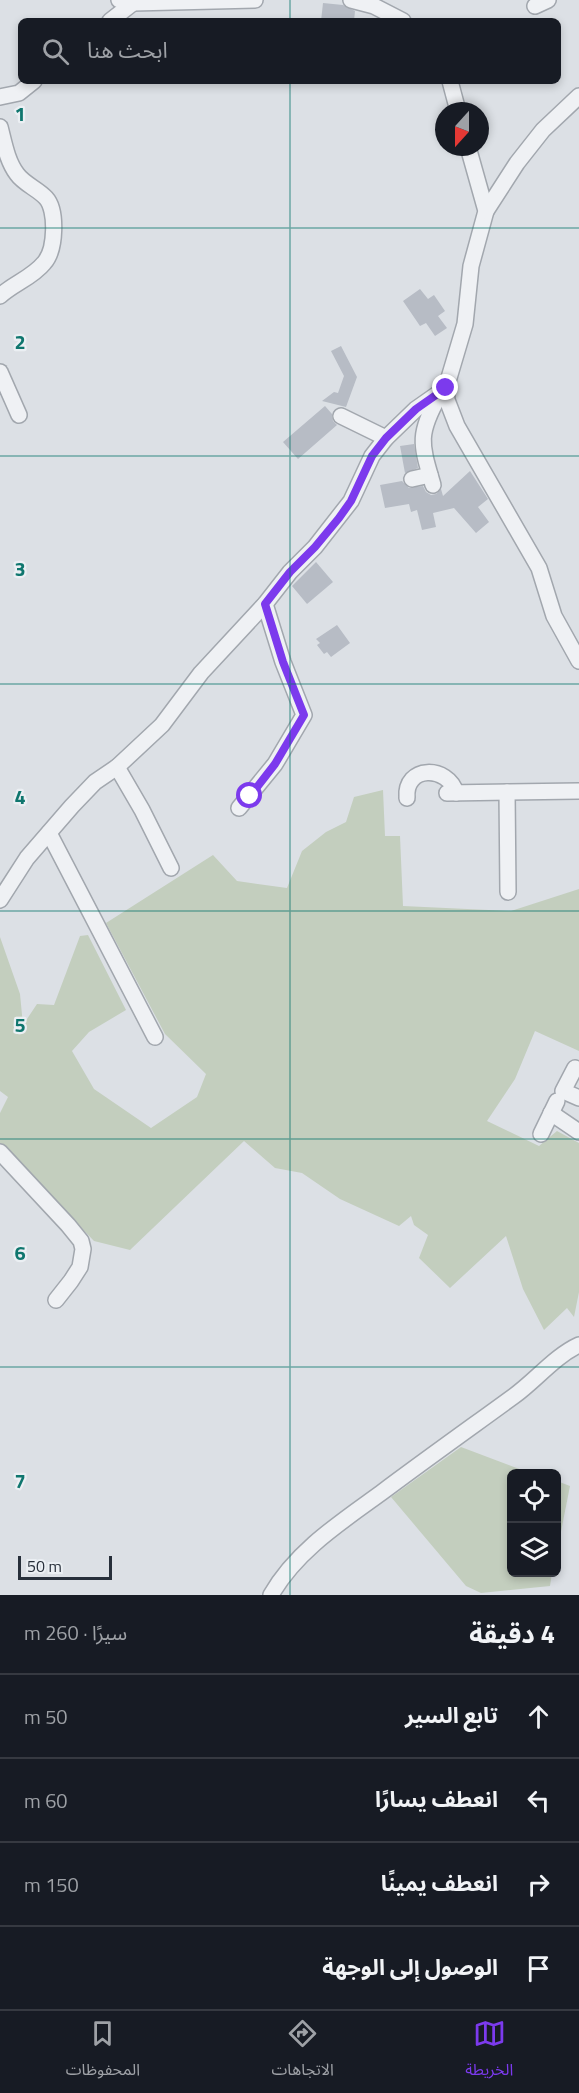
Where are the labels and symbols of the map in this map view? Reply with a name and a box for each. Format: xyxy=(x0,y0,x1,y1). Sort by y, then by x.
text: 1 xyxy=(14,98,26,129)
north arrow xyxy=(435,102,489,156)
text: 2 xyxy=(14,326,26,357)
route end xyxy=(432,374,458,400)
text: 3 xyxy=(14,553,26,584)
text: 4 xyxy=(14,781,26,812)
route start xyxy=(236,782,262,808)
text: 5 xyxy=(14,1009,26,1040)
text: 6 xyxy=(14,1237,26,1268)
text: 7 xyxy=(14,1465,26,1496)
scale bar xyxy=(18,1553,112,1580)

